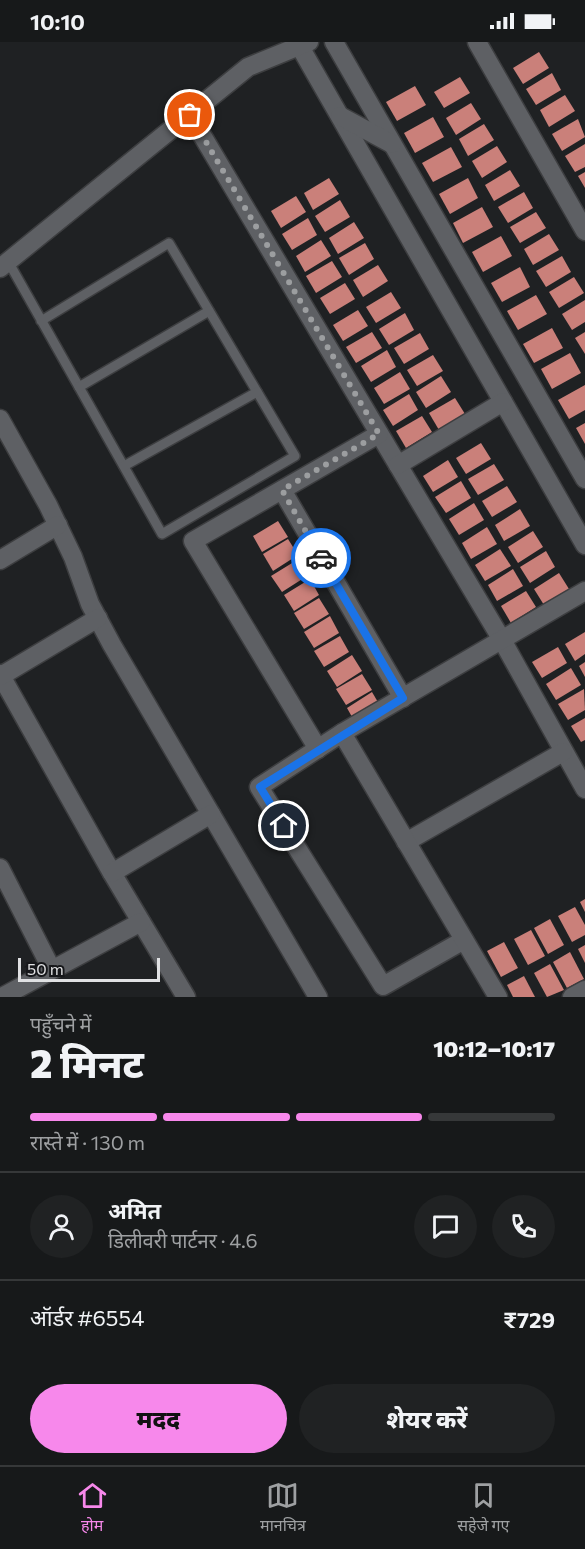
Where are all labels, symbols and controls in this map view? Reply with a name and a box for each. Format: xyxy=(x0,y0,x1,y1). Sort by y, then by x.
text: 10:10 xyxy=(30,8,85,35)
pin xyxy=(164,89,215,140)
icon: bag xyxy=(173,98,206,131)
courier xyxy=(291,528,351,588)
icon: car xyxy=(305,542,338,575)
pin xyxy=(258,800,309,851)
icon: home xyxy=(267,809,300,842)
scale bar xyxy=(18,955,160,983)
text: 50 m xyxy=(27,959,64,978)
text: पहुँचने में xyxy=(30,1012,92,1036)
text: 10:12–10:17 xyxy=(433,1035,555,1062)
text: 2 मिनट xyxy=(30,1038,144,1086)
text: रास्ते में · 130 m xyxy=(30,1130,145,1154)
button: person xyxy=(30,1195,93,1258)
button: chat xyxy=(414,1195,477,1258)
button: phone xyxy=(492,1195,555,1258)
text: अमित xyxy=(108,1197,161,1224)
text: डिलीवरी पार्टनर · 4.6 xyxy=(108,1228,258,1252)
text: ऑर्डर #6554 xyxy=(30,1304,144,1331)
text: ₹729 xyxy=(503,1306,555,1333)
button: मदद xyxy=(30,1384,287,1453)
button: शेयर करें xyxy=(299,1384,555,1453)
tab: होम xyxy=(76,1479,109,1538)
tab: मानचित्र xyxy=(260,1479,306,1538)
tab: सहेजे गए xyxy=(457,1479,509,1538)

